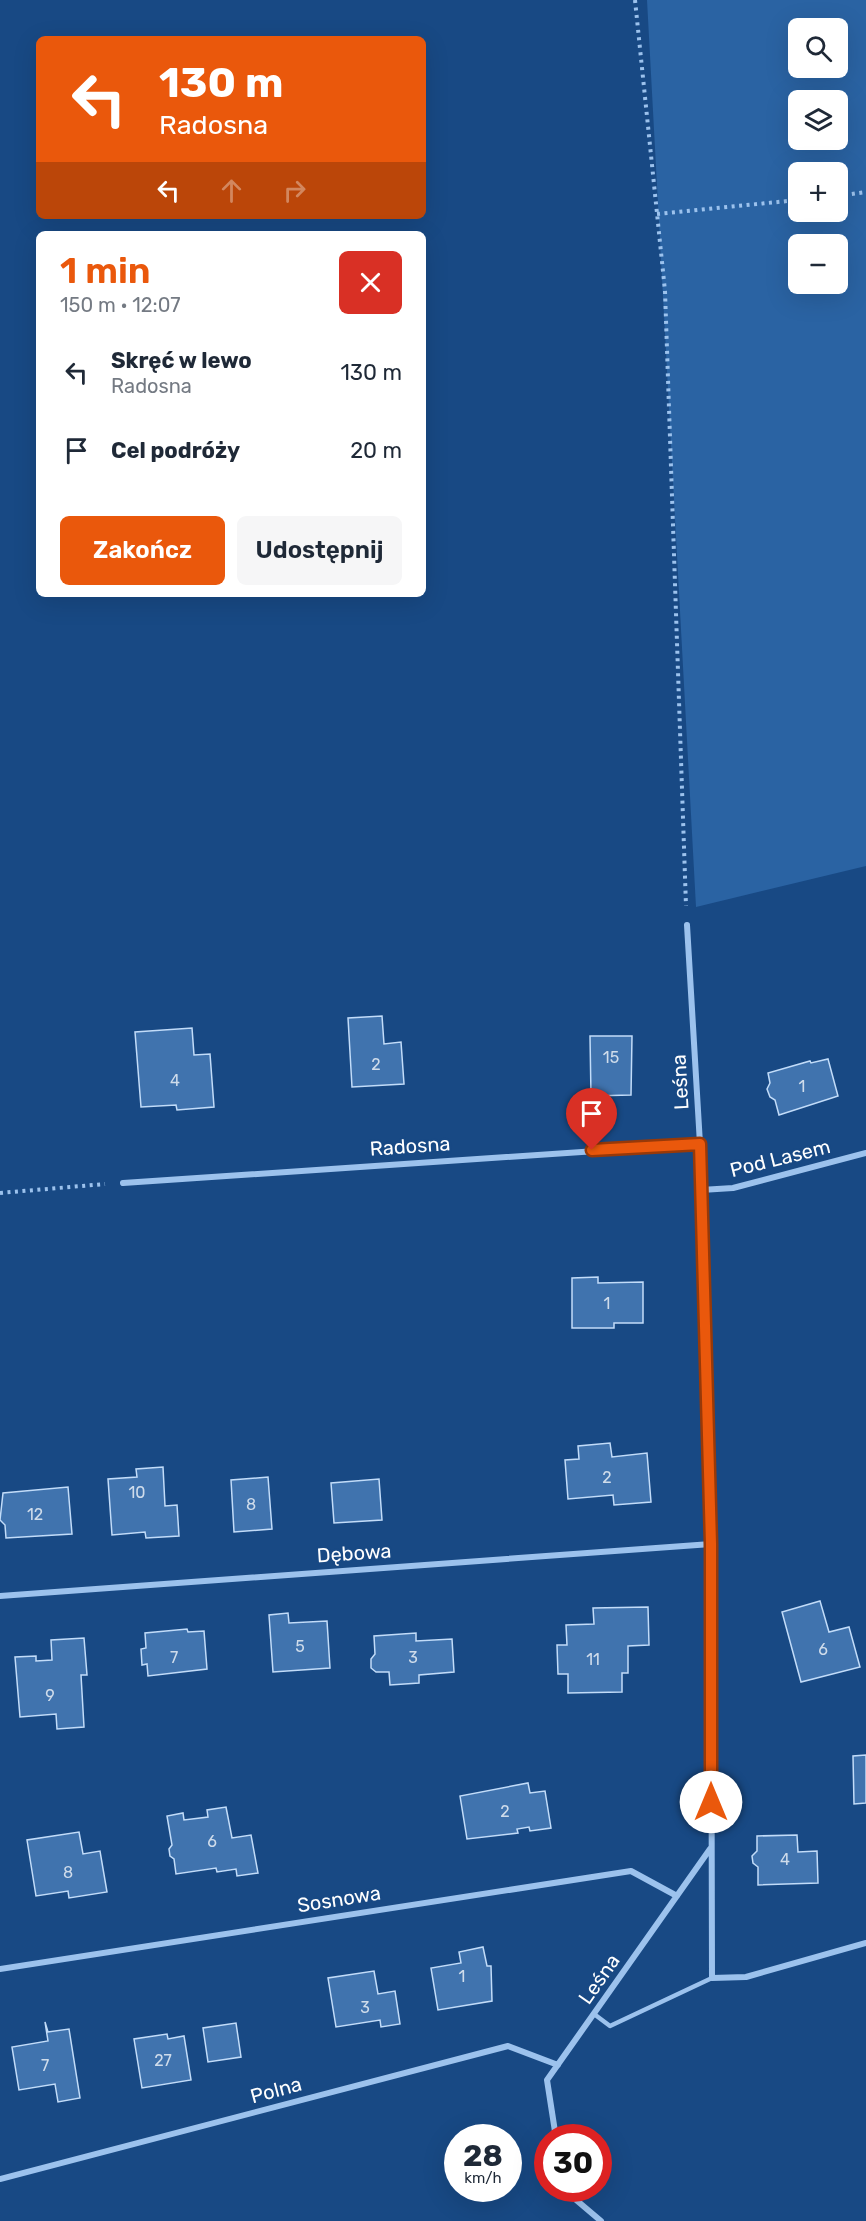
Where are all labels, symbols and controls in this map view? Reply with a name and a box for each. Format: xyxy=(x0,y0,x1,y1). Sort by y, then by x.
map controls xyxy=(788,18,848,294)
button: search xyxy=(788,18,848,78)
text: 130 m xyxy=(159,58,284,108)
icon: left xyxy=(60,60,138,138)
button: layers xyxy=(788,90,848,150)
text: Radosna xyxy=(159,109,268,141)
button: + xyxy=(788,162,848,222)
icon: left xyxy=(152,174,185,207)
icon: ahead xyxy=(215,174,248,207)
icon: right xyxy=(278,174,311,207)
button: − xyxy=(788,234,848,294)
text: 1 min xyxy=(60,249,151,292)
button: close xyxy=(339,251,402,314)
text: 150 m · 12:07 xyxy=(60,293,181,317)
text: Skręć w lewo xyxy=(111,347,252,374)
icon: left xyxy=(60,356,93,389)
text: 130 m xyxy=(340,359,402,386)
text: Radosna xyxy=(111,374,192,398)
icon: arrive xyxy=(60,434,93,467)
text: Cel podróży xyxy=(111,437,240,464)
text: 20 m xyxy=(350,437,402,464)
button: Zakończ xyxy=(60,516,225,585)
button: Udostępnij xyxy=(237,516,402,585)
house number: 15 xyxy=(603,1048,619,1067)
street label: Leśna xyxy=(667,1054,693,1110)
house number: 2 xyxy=(371,1055,381,1074)
house number: 4 xyxy=(170,1071,180,1090)
house number: 1 xyxy=(799,1077,805,1096)
pin xyxy=(566,1088,617,1150)
icon: arrive xyxy=(575,1097,608,1130)
street label: Radosna xyxy=(369,1131,451,1161)
street label: Pod Lasem xyxy=(727,1134,833,1182)
house number: 1 xyxy=(604,1294,610,1313)
house number: 2 xyxy=(602,1468,612,1487)
house number: 10 xyxy=(128,1483,146,1502)
house number: 8 xyxy=(246,1495,256,1514)
house number: 12 xyxy=(27,1505,43,1524)
street label: Dębowa xyxy=(316,1538,392,1568)
house number: 5 xyxy=(295,1637,305,1656)
house number: 6 xyxy=(818,1640,828,1659)
house number: 7 xyxy=(170,1648,178,1667)
house number: 3 xyxy=(408,1648,418,1667)
house number: 11 xyxy=(586,1650,600,1669)
house number: 9 xyxy=(45,1686,55,1705)
position arrow xyxy=(679,1770,743,1834)
house number: 2 xyxy=(500,1802,510,1821)
house number: 6 xyxy=(207,1832,217,1851)
house number: 4 xyxy=(780,1850,790,1869)
house number: 8 xyxy=(63,1863,73,1882)
street label: Sosnowa xyxy=(296,1881,382,1917)
street label: Leśna xyxy=(573,1949,625,2009)
house number: 1 xyxy=(459,1967,465,1986)
house number: 3 xyxy=(360,1998,370,2017)
house number: 27 xyxy=(154,2051,172,2070)
house number: 7 xyxy=(41,2056,49,2075)
street label: Polna xyxy=(248,2072,304,2108)
speed limit sign: 30 xyxy=(534,2124,612,2202)
text: 28 xyxy=(463,2138,503,2174)
text: km/h xyxy=(464,2169,502,2187)

